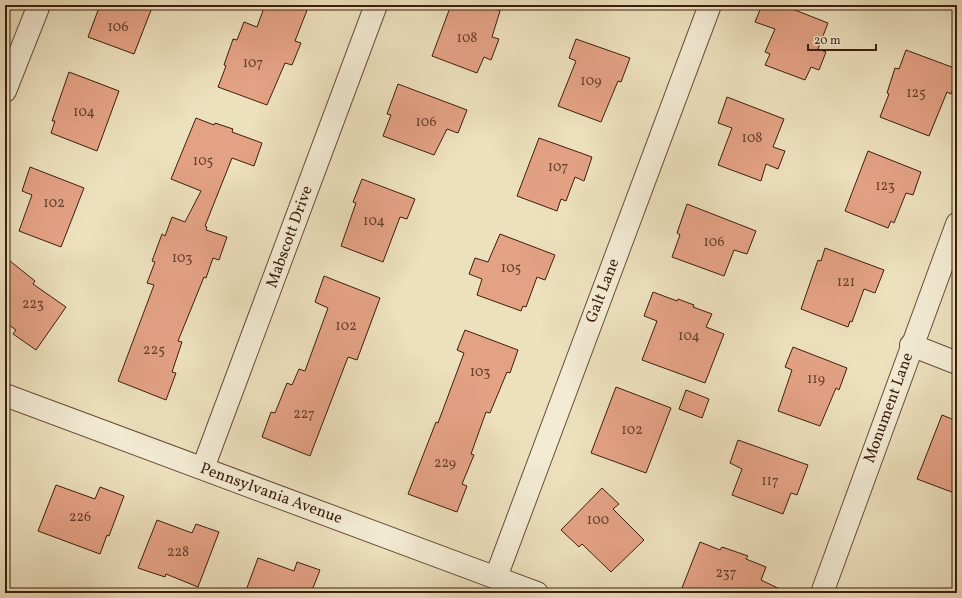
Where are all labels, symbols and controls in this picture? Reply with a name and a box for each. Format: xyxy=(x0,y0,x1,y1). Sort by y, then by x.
house number: 106 xyxy=(107,18,129,37)
scale bar xyxy=(808,26,876,52)
house number: 108 xyxy=(457,29,477,48)
text: 20 m xyxy=(814,33,841,49)
house number: 107 xyxy=(243,54,264,73)
house number: 109 xyxy=(580,72,602,91)
house number: 125 xyxy=(906,84,926,103)
house number: 104 xyxy=(73,103,95,122)
house number: 106 xyxy=(415,113,437,132)
house number: 108 xyxy=(742,129,762,148)
house number: 105 xyxy=(193,152,213,171)
house number: 107 xyxy=(548,158,569,177)
house number: 123 xyxy=(875,177,895,196)
street label: Mabscott Drive xyxy=(261,183,319,291)
house number: 102 xyxy=(43,194,65,213)
house number: 104 xyxy=(363,212,385,231)
house number: 106 xyxy=(703,233,725,252)
house number: 103 xyxy=(172,249,192,268)
street label: Galt Lane xyxy=(581,256,625,326)
house number: 105 xyxy=(501,259,521,278)
house number: 121 xyxy=(837,273,855,292)
house number: 223 xyxy=(22,295,44,314)
house number: 102 xyxy=(335,317,357,336)
house number: 104 xyxy=(678,327,700,346)
house number: 225 xyxy=(143,341,165,360)
street label: Monument Lane xyxy=(859,350,919,466)
house number: 103 xyxy=(470,363,490,382)
house number: 119 xyxy=(807,370,825,389)
house number: 227 xyxy=(293,405,315,424)
house number: 102 xyxy=(621,421,643,440)
house number: 229 xyxy=(434,454,456,473)
street label: Pennsylvania Avenue xyxy=(197,458,345,530)
house number: 117 xyxy=(761,472,779,491)
house number: 226 xyxy=(69,508,91,527)
house number: 100 xyxy=(587,511,609,530)
house number: 228 xyxy=(167,543,189,562)
house number: 237 xyxy=(715,564,737,583)

